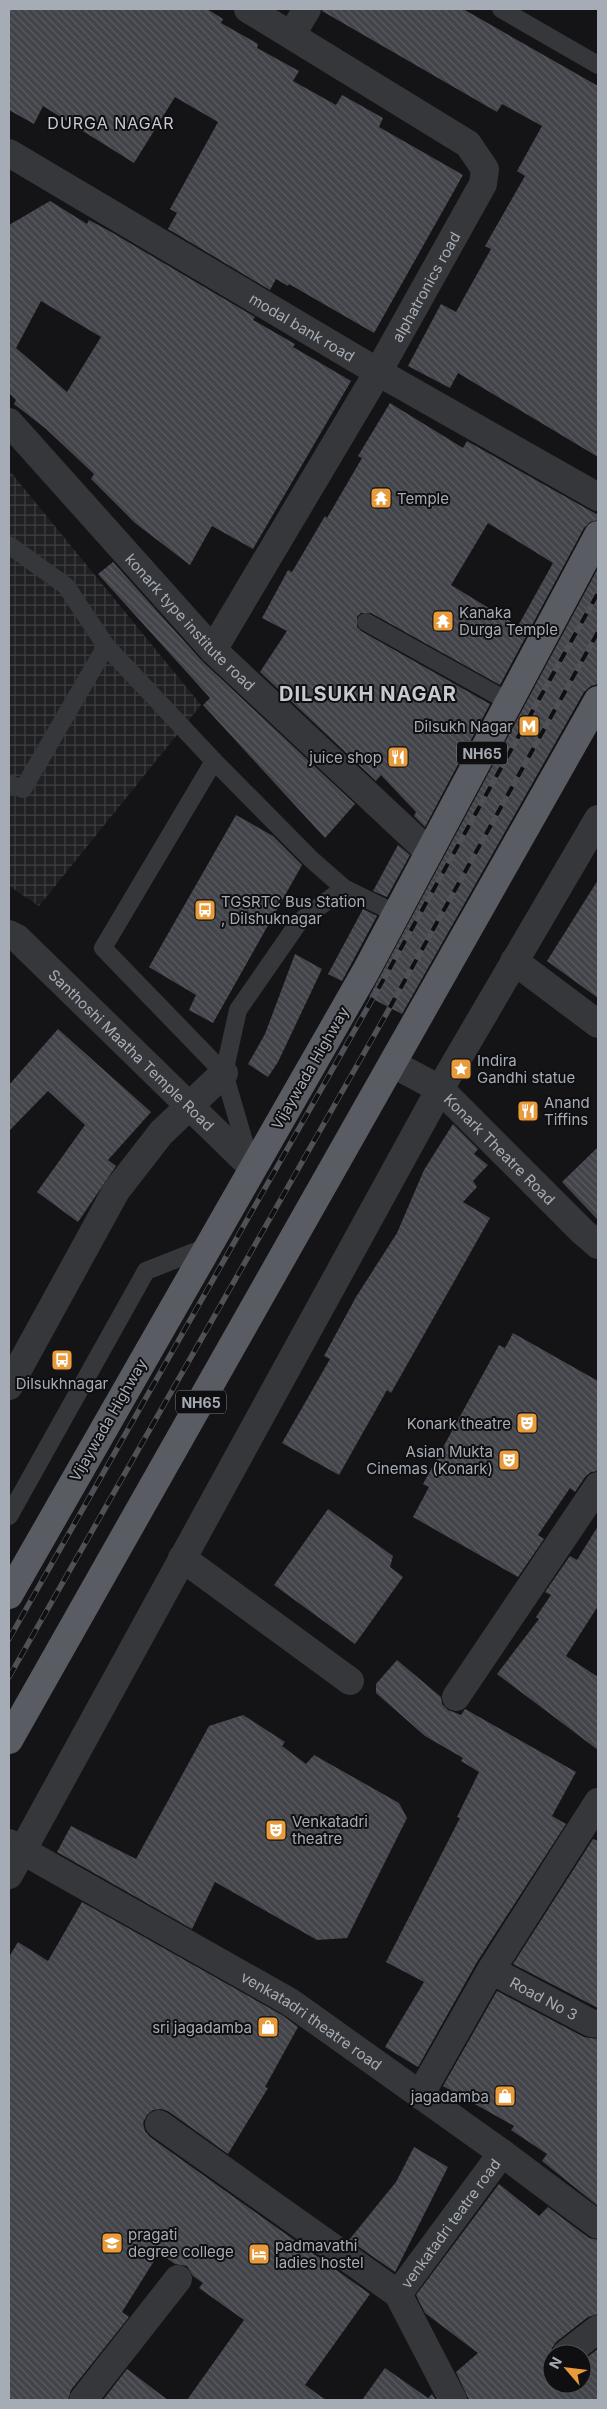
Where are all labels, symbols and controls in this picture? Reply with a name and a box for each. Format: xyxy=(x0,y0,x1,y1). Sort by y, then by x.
district label: DURGA NAGAR xyxy=(47,113,175,133)
street label: alphatronics road xyxy=(387,228,464,345)
street label: modal bank road xyxy=(246,289,358,366)
temple icon: Temple xyxy=(369,486,393,510)
place label: Temple xyxy=(397,489,449,508)
street label: konark type institute road xyxy=(122,549,259,694)
place label: Kanaka Durga Temple xyxy=(459,603,558,639)
temple icon: Kanaka Durga Temple xyxy=(431,609,455,633)
district label: DILSUKH NAGAR xyxy=(279,682,457,706)
metro station icon: Dilsukh Nagar xyxy=(517,714,541,738)
place label: Dilsukh Nagar xyxy=(414,717,513,736)
road number: NH65 xyxy=(457,741,507,764)
restaurant icon: juice shop xyxy=(386,745,410,769)
place label: juice shop xyxy=(308,748,382,767)
place label: TGSRTC Bus Station , Dilshuknagar xyxy=(221,892,365,928)
bus stop icon: TGSRTC Bus Station , Dilshuknagar xyxy=(193,898,217,922)
street label: Santhoshi Maatha Temple Road xyxy=(45,965,218,1135)
street label: Vijaywada Highway xyxy=(267,1003,353,1133)
place label: Indira Gandhi statue xyxy=(477,1051,575,1087)
place icon: Indira Gandhi statue xyxy=(449,1057,473,1081)
street label: Konark Theatre Road xyxy=(440,1089,560,1209)
place label: Anand Tiffins xyxy=(544,1093,590,1129)
restaurant icon: Anand Tiffins xyxy=(516,1099,540,1123)
bus stop icon: Dilsukhnagar xyxy=(50,1348,74,1372)
street label: Vijaywada Highway xyxy=(65,1355,151,1485)
place label: Dilsukhnagar xyxy=(16,1374,109,1393)
road number: NH65 xyxy=(176,1390,226,1414)
theatre icon: Konark theatre xyxy=(515,1411,539,1435)
place label: Konark theatre xyxy=(407,1414,511,1433)
place label: Asian Mukta Cinemas (Konark) xyxy=(366,1442,493,1478)
theatre icon: Asian Mukta Cinemas (Konark) xyxy=(497,1448,521,1472)
place label: Venkatadri theatre xyxy=(292,1812,368,1848)
theatre icon: Venkatadri theatre xyxy=(264,1818,288,1842)
street label: venkatadri theatre road xyxy=(238,1967,386,2074)
street label: Road No 3 xyxy=(507,1972,581,2024)
shop icon: sri jagadamba xyxy=(256,2015,280,2039)
place label: sri jagadamba xyxy=(152,2018,252,2037)
shop icon: jagadamba xyxy=(493,2084,517,2108)
place label: jagadamba xyxy=(410,2087,489,2106)
street label: venkatadri teatre road xyxy=(396,2155,504,2292)
place label: pragati degree college xyxy=(128,2225,234,2261)
school or university icon: pragati degree college xyxy=(100,2231,124,2255)
place label: padmavathi ladies hostel xyxy=(275,2236,364,2272)
hotel icon: padmavathi ladies hostel xyxy=(247,2242,271,2266)
north arrow xyxy=(542,2344,592,2394)
text: N xyxy=(545,2354,565,2371)

